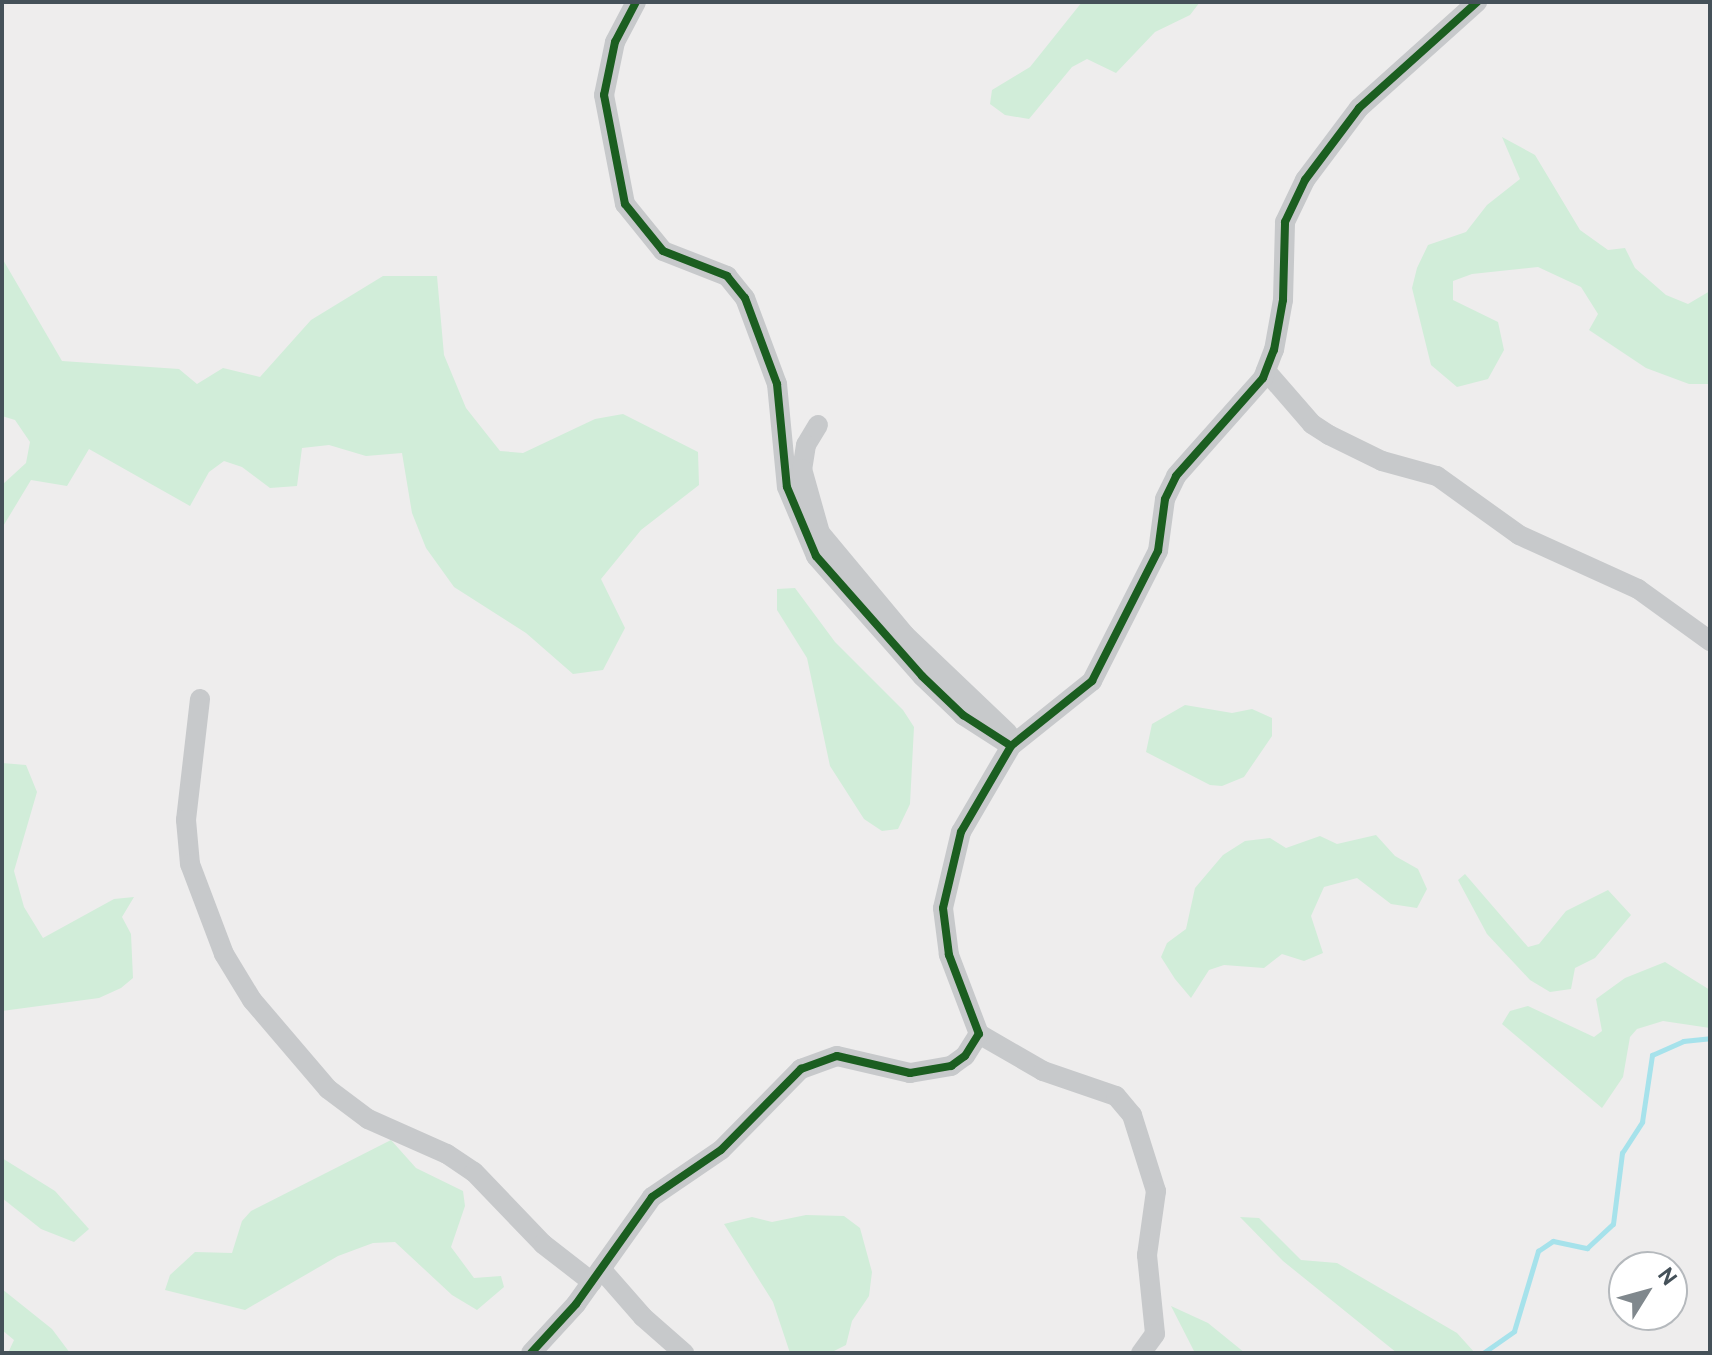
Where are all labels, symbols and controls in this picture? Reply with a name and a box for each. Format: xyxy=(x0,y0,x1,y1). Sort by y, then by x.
north arrow xyxy=(1608,1251,1688,1331)
text: N xyxy=(1650,1263,1681,1292)

